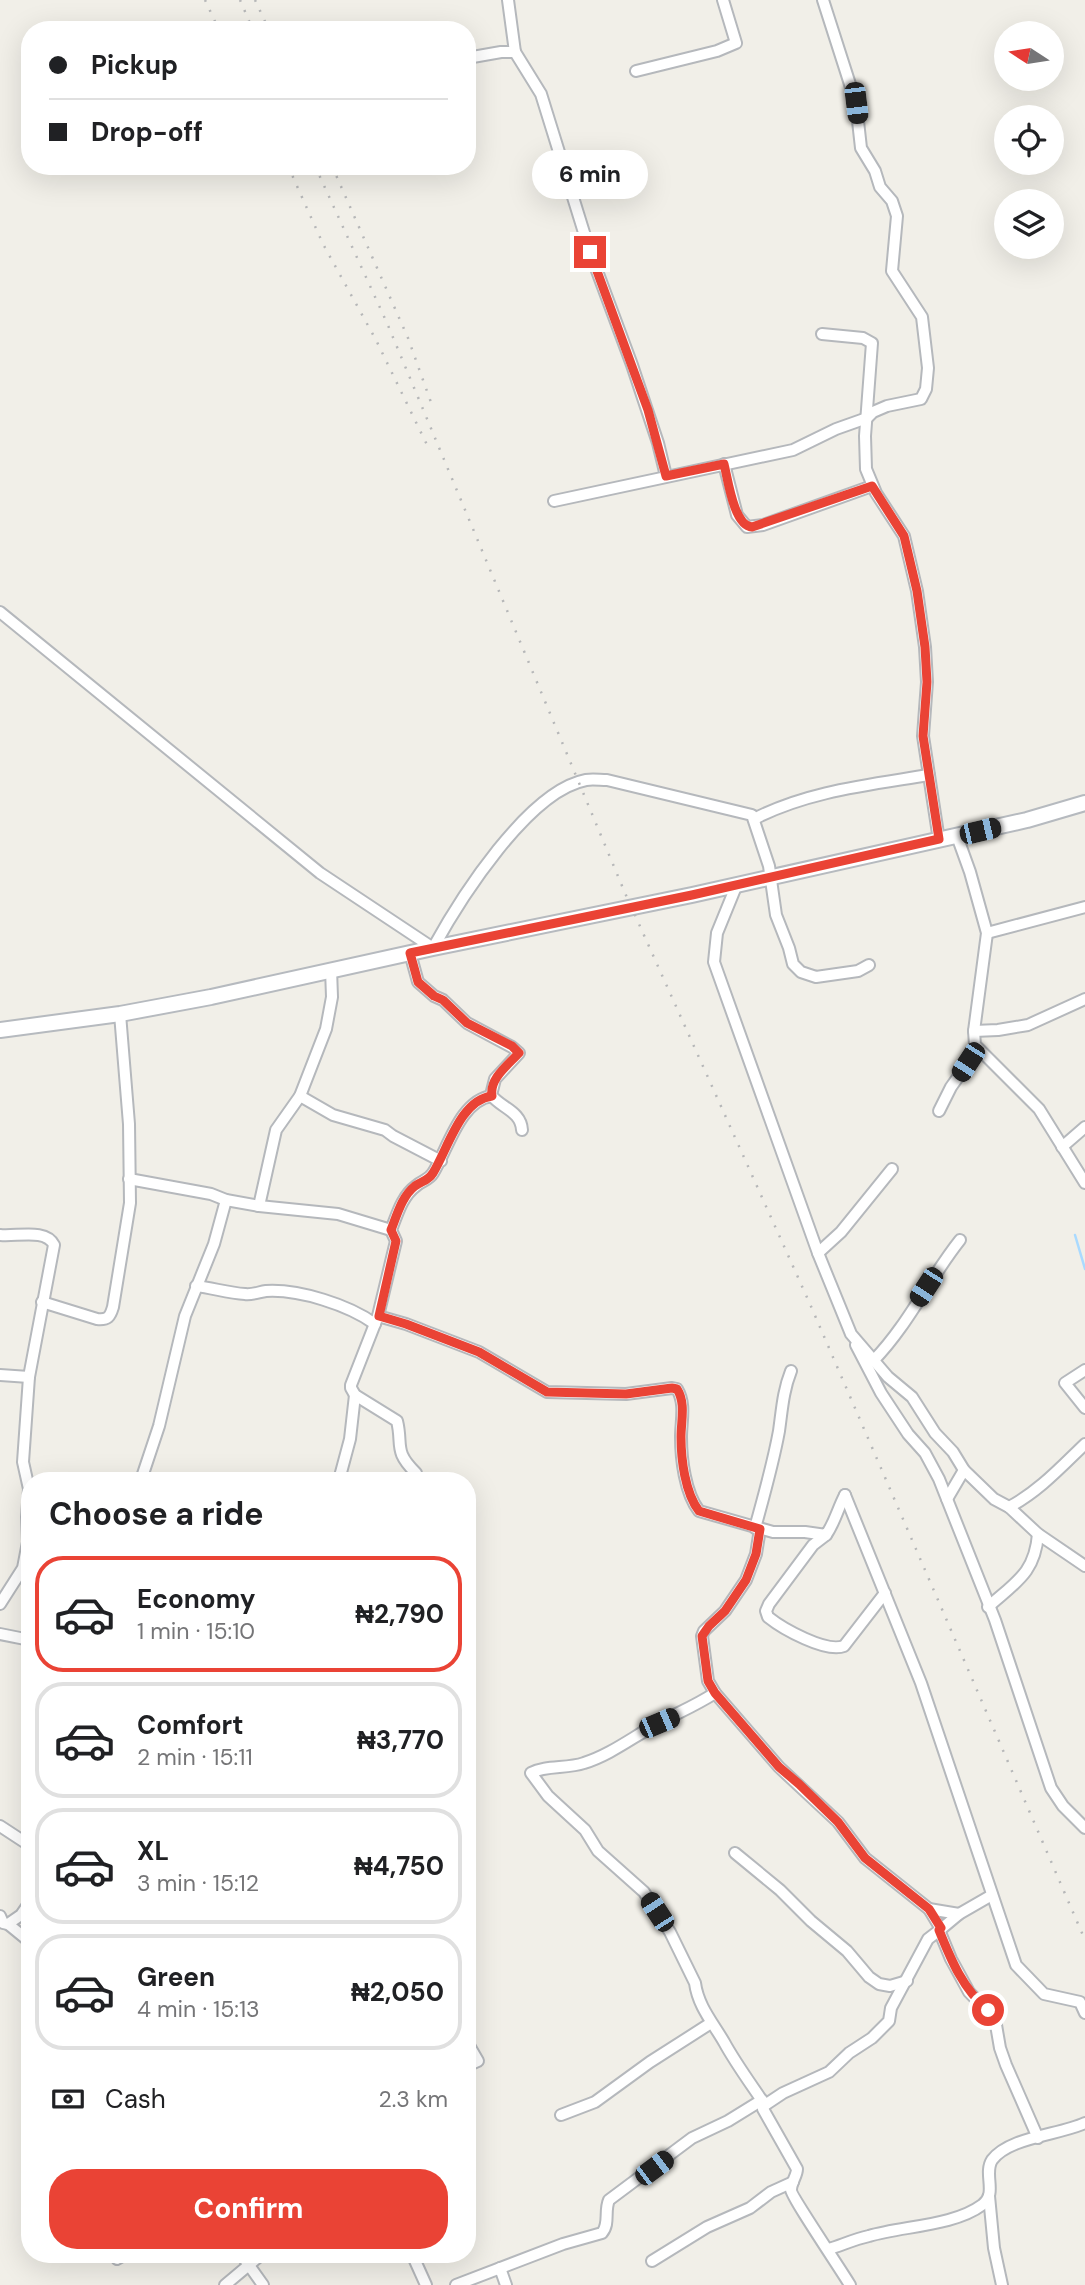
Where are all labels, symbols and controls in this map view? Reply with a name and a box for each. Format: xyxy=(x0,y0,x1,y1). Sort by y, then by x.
north arrow xyxy=(994,21,1064,91)
map controls xyxy=(994,21,1064,259)
text: Pickup xyxy=(91,48,178,82)
car xyxy=(844,81,869,125)
button: locate xyxy=(994,105,1064,175)
text: Drop-off xyxy=(91,115,203,149)
callout: 6 min xyxy=(532,150,648,200)
text: 6 min xyxy=(559,159,621,189)
button: layers xyxy=(994,189,1064,259)
route end xyxy=(574,236,606,268)
car xyxy=(958,816,1003,846)
car xyxy=(948,1039,989,1085)
car xyxy=(906,1264,947,1310)
text: Choose a ride xyxy=(49,1493,264,1535)
text: Economy xyxy=(137,1582,255,1616)
icon: car xyxy=(53,1583,116,1646)
text: ₦2,790 xyxy=(355,1597,444,1631)
text: 1 min · 15:10 xyxy=(137,1616,255,1646)
car xyxy=(636,1705,683,1741)
text: Comfort xyxy=(137,1708,243,1742)
icon: car xyxy=(53,1709,116,1772)
text: ₦3,770 xyxy=(357,1723,444,1757)
text: 2 min · 15:11 xyxy=(137,1742,253,1772)
text: XL xyxy=(137,1834,169,1868)
icon: car xyxy=(53,1835,116,1898)
text: ₦4,750 xyxy=(354,1849,444,1883)
text: 3 min · 15:12 xyxy=(137,1868,259,1898)
car xyxy=(637,1889,678,1935)
text: Green xyxy=(137,1960,215,1994)
icon: car xyxy=(53,1961,116,2024)
text: ₦2,050 xyxy=(351,1975,444,2009)
text: 4 min · 15:13 xyxy=(137,1994,260,2024)
route start xyxy=(972,1994,1004,2026)
icon: cash xyxy=(49,2080,87,2118)
text: Cash xyxy=(105,2082,166,2116)
text: 2.3 km xyxy=(378,2084,448,2114)
car xyxy=(631,2147,678,2189)
button: Confirm xyxy=(49,2169,448,2249)

